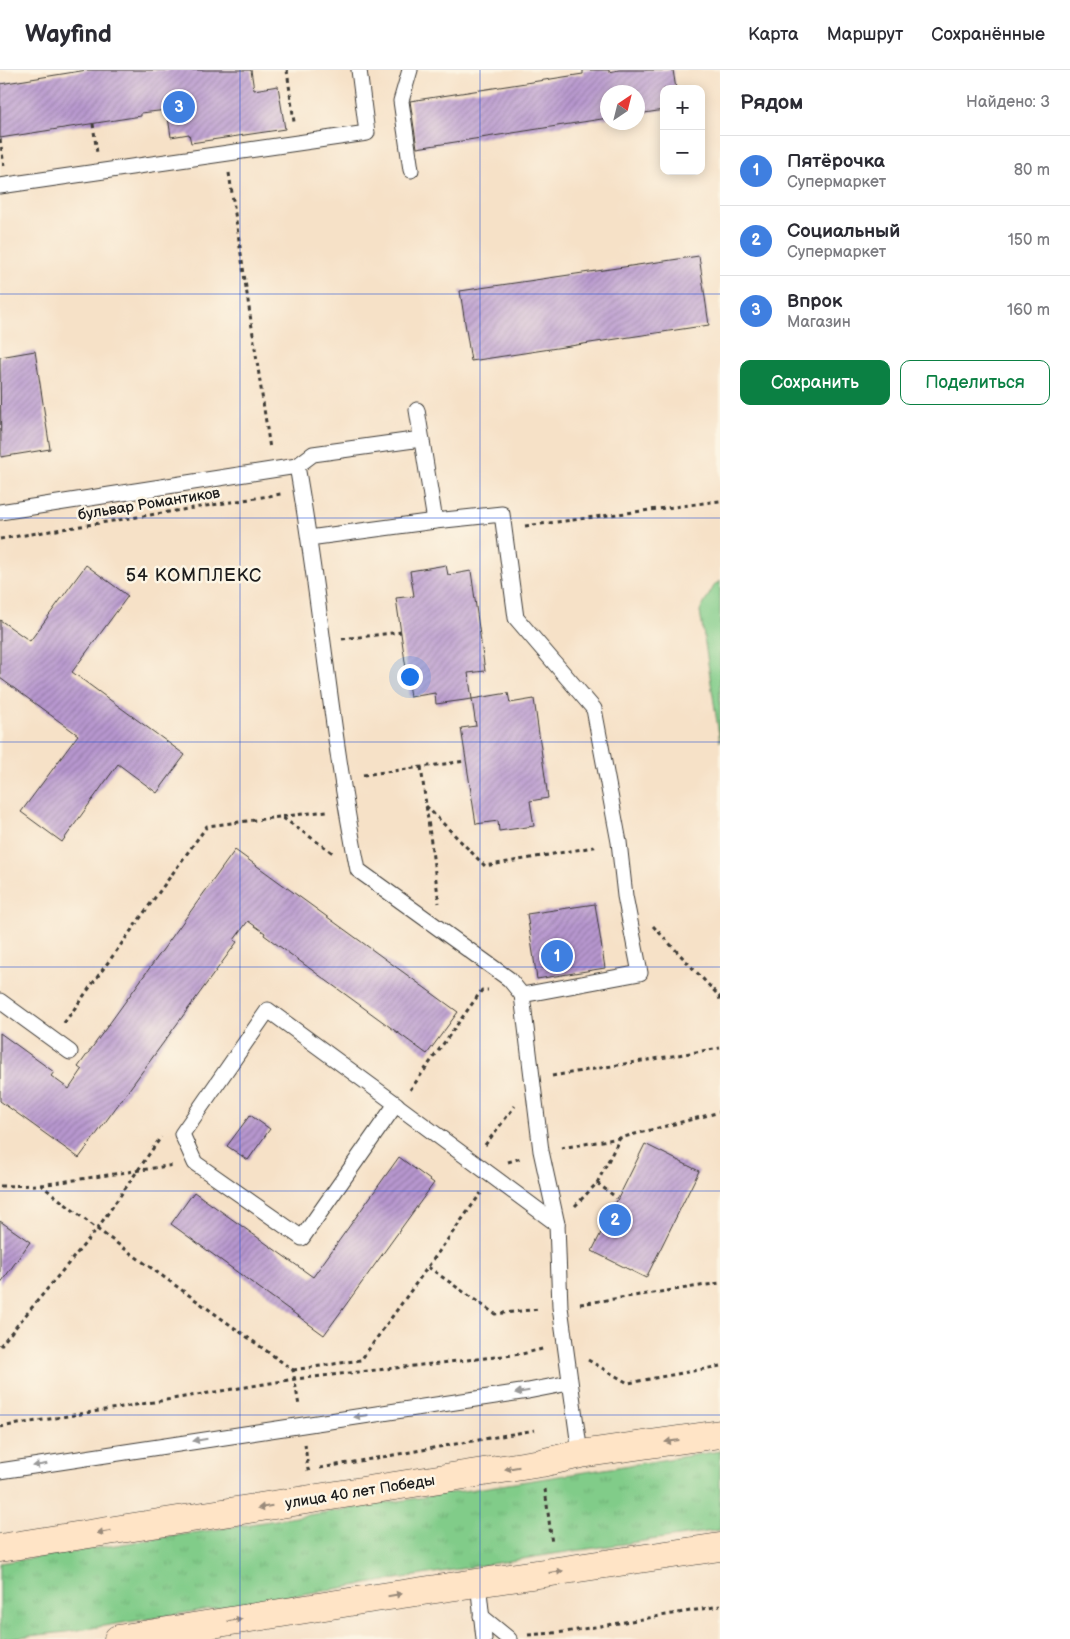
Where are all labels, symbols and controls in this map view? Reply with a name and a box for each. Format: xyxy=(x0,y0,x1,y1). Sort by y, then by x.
text: Wayfind xyxy=(25,20,112,49)
text: Карта xyxy=(748,24,799,45)
text: Маршрут xyxy=(827,24,903,45)
text: Сохранённые xyxy=(931,24,1045,45)
north arrow xyxy=(600,85,645,130)
map controls xyxy=(660,85,705,175)
button: + xyxy=(660,85,705,130)
pin: 3 xyxy=(163,88,195,126)
text: Рядом xyxy=(740,90,803,115)
text: Найдено: 3 xyxy=(966,93,1050,112)
button: − xyxy=(660,130,705,175)
text: Пятёрочка xyxy=(787,150,885,173)
text: 1 xyxy=(753,161,759,180)
text: 80 m xyxy=(1014,161,1050,180)
text: Супермаркет xyxy=(787,173,886,192)
text: Социальный xyxy=(787,220,900,243)
text: 2 xyxy=(751,231,761,250)
text: 150 m xyxy=(1008,231,1050,250)
text: Супермаркет xyxy=(787,243,886,262)
text: Впрок xyxy=(787,290,842,313)
text: 3 xyxy=(751,301,761,320)
text: 160 m xyxy=(1007,301,1050,320)
text: Магазин xyxy=(787,313,851,332)
button: Сохранить xyxy=(740,360,890,405)
button: Поделиться xyxy=(900,360,1050,405)
street label: бульвар Романтиков xyxy=(77,483,222,525)
district label: 54 КОМПЛЕКС xyxy=(126,565,262,586)
your location xyxy=(397,664,423,690)
pin: 1 xyxy=(541,937,573,975)
pin: 2 xyxy=(599,1201,631,1239)
one-way arrow xyxy=(513,1388,529,1396)
one-way arrow xyxy=(353,1412,369,1420)
one-way arrow xyxy=(192,1437,208,1445)
one-way arrow xyxy=(663,1437,679,1445)
one-way arrow xyxy=(31,1462,47,1470)
one-way arrow xyxy=(503,1464,519,1472)
street label: улица 40 лет Победы xyxy=(284,1471,436,1513)
one-way arrow xyxy=(256,1503,272,1511)
one-way arrow xyxy=(96,1528,112,1536)
one-way arrow xyxy=(549,1568,565,1576)
one-way arrow xyxy=(388,1591,404,1599)
one-way arrow xyxy=(227,1616,243,1624)

